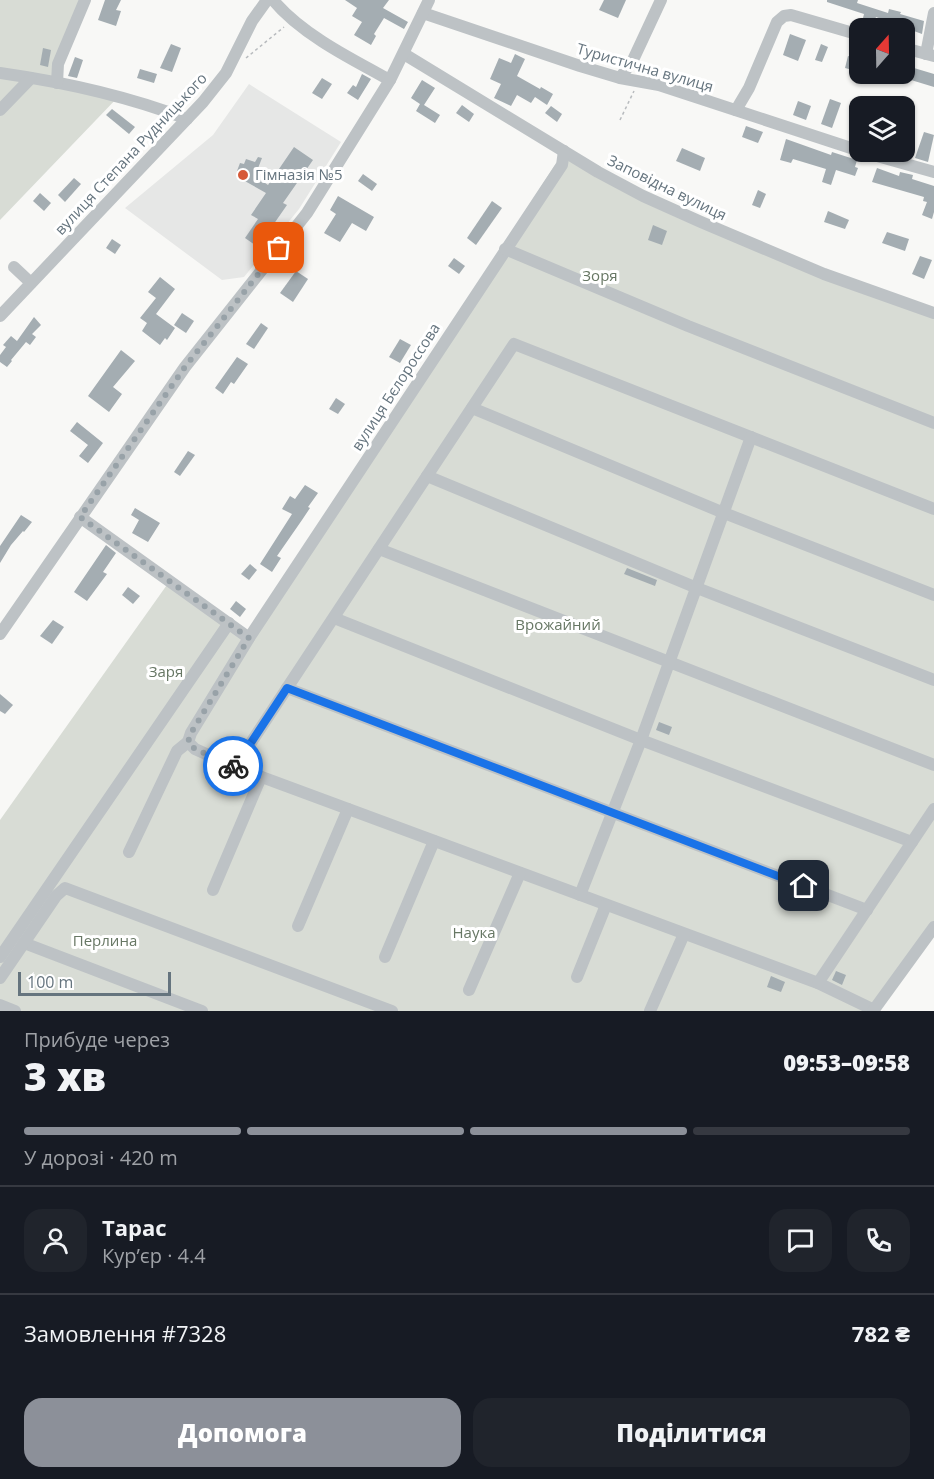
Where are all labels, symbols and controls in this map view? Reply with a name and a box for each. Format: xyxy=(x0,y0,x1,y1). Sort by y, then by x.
north arrow xyxy=(849,18,915,84)
map controls xyxy=(849,18,915,162)
street label: Туристична вулиця xyxy=(575,38,716,96)
street label: вулиця Степана Рудницького xyxy=(50,68,211,239)
button: layers xyxy=(849,96,915,162)
street label: Заповідна вулиця xyxy=(605,150,730,225)
place label: Гімназія №5 xyxy=(255,164,343,184)
marker: Гімназія №5 xyxy=(236,168,250,182)
pin xyxy=(253,222,304,273)
icon: bag xyxy=(262,231,295,264)
park label: Зоря xyxy=(582,265,618,285)
street label: вулиця Бєлороссова xyxy=(346,319,444,454)
park label: Врожайний xyxy=(515,614,601,634)
park label: Заря xyxy=(149,661,183,681)
courier xyxy=(203,736,263,796)
icon: bike xyxy=(217,750,250,783)
pin xyxy=(778,860,829,911)
icon: home xyxy=(787,869,820,902)
park label: Наука xyxy=(453,922,496,942)
park label: Перлина xyxy=(73,930,137,950)
scale bar xyxy=(18,969,171,996)
text: 100 m xyxy=(27,971,73,993)
text: Прибуде через xyxy=(24,1026,170,1053)
text: 09:53–09:58 xyxy=(783,1047,910,1077)
text: 3 хв xyxy=(24,1049,106,1102)
text: У дорозі · 420 m xyxy=(24,1144,178,1171)
button: person xyxy=(24,1209,87,1272)
button: chat xyxy=(769,1209,832,1272)
button: phone xyxy=(847,1209,910,1272)
text: Тарас xyxy=(102,1212,167,1242)
text: Кур’єр · 4.4 xyxy=(102,1242,206,1269)
text: Замовлення #7328 xyxy=(24,1318,226,1348)
text: 782 ₴ xyxy=(852,1318,910,1348)
button: Допомога xyxy=(24,1398,461,1467)
button: Поділитися xyxy=(473,1398,910,1467)

